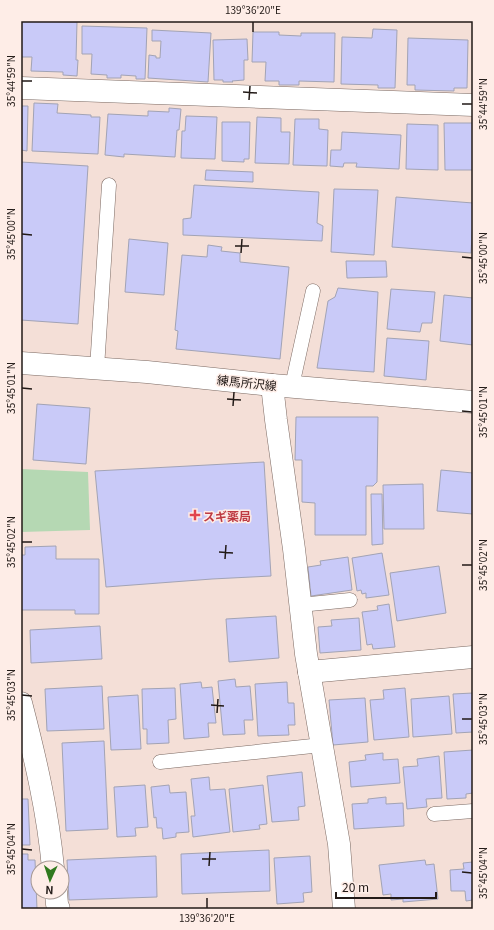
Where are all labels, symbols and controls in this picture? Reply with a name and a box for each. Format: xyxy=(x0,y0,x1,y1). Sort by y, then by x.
text: 139°36'20"E xyxy=(225,2,281,17)
text: 35°44'59"N xyxy=(3,55,18,107)
text: 35°44'59"N xyxy=(475,78,490,130)
text: 35°45'00"N xyxy=(3,208,18,260)
text: 35°45'00"N xyxy=(475,232,490,284)
text: 35°45'01"N xyxy=(3,362,18,414)
street label: 練馬所沢線 xyxy=(216,370,278,394)
text: 35°45'01"N xyxy=(475,386,490,438)
place label: スギ薬局 xyxy=(203,507,251,524)
marker: スギ薬局 xyxy=(190,510,200,520)
text: 35°45'02"N xyxy=(3,516,18,568)
text: 35°45'02"N xyxy=(475,539,490,591)
text: 35°45'03"N xyxy=(3,669,18,721)
text: 35°45'03"N xyxy=(475,693,490,745)
text: 35°45'04"N xyxy=(3,823,18,875)
text: 35°45'04"N xyxy=(475,847,490,899)
north arrow xyxy=(30,860,70,900)
scale bar xyxy=(336,874,436,900)
text: 20 m xyxy=(342,878,369,895)
text: N xyxy=(45,883,54,899)
text: 139°36'20"E xyxy=(179,910,235,925)

